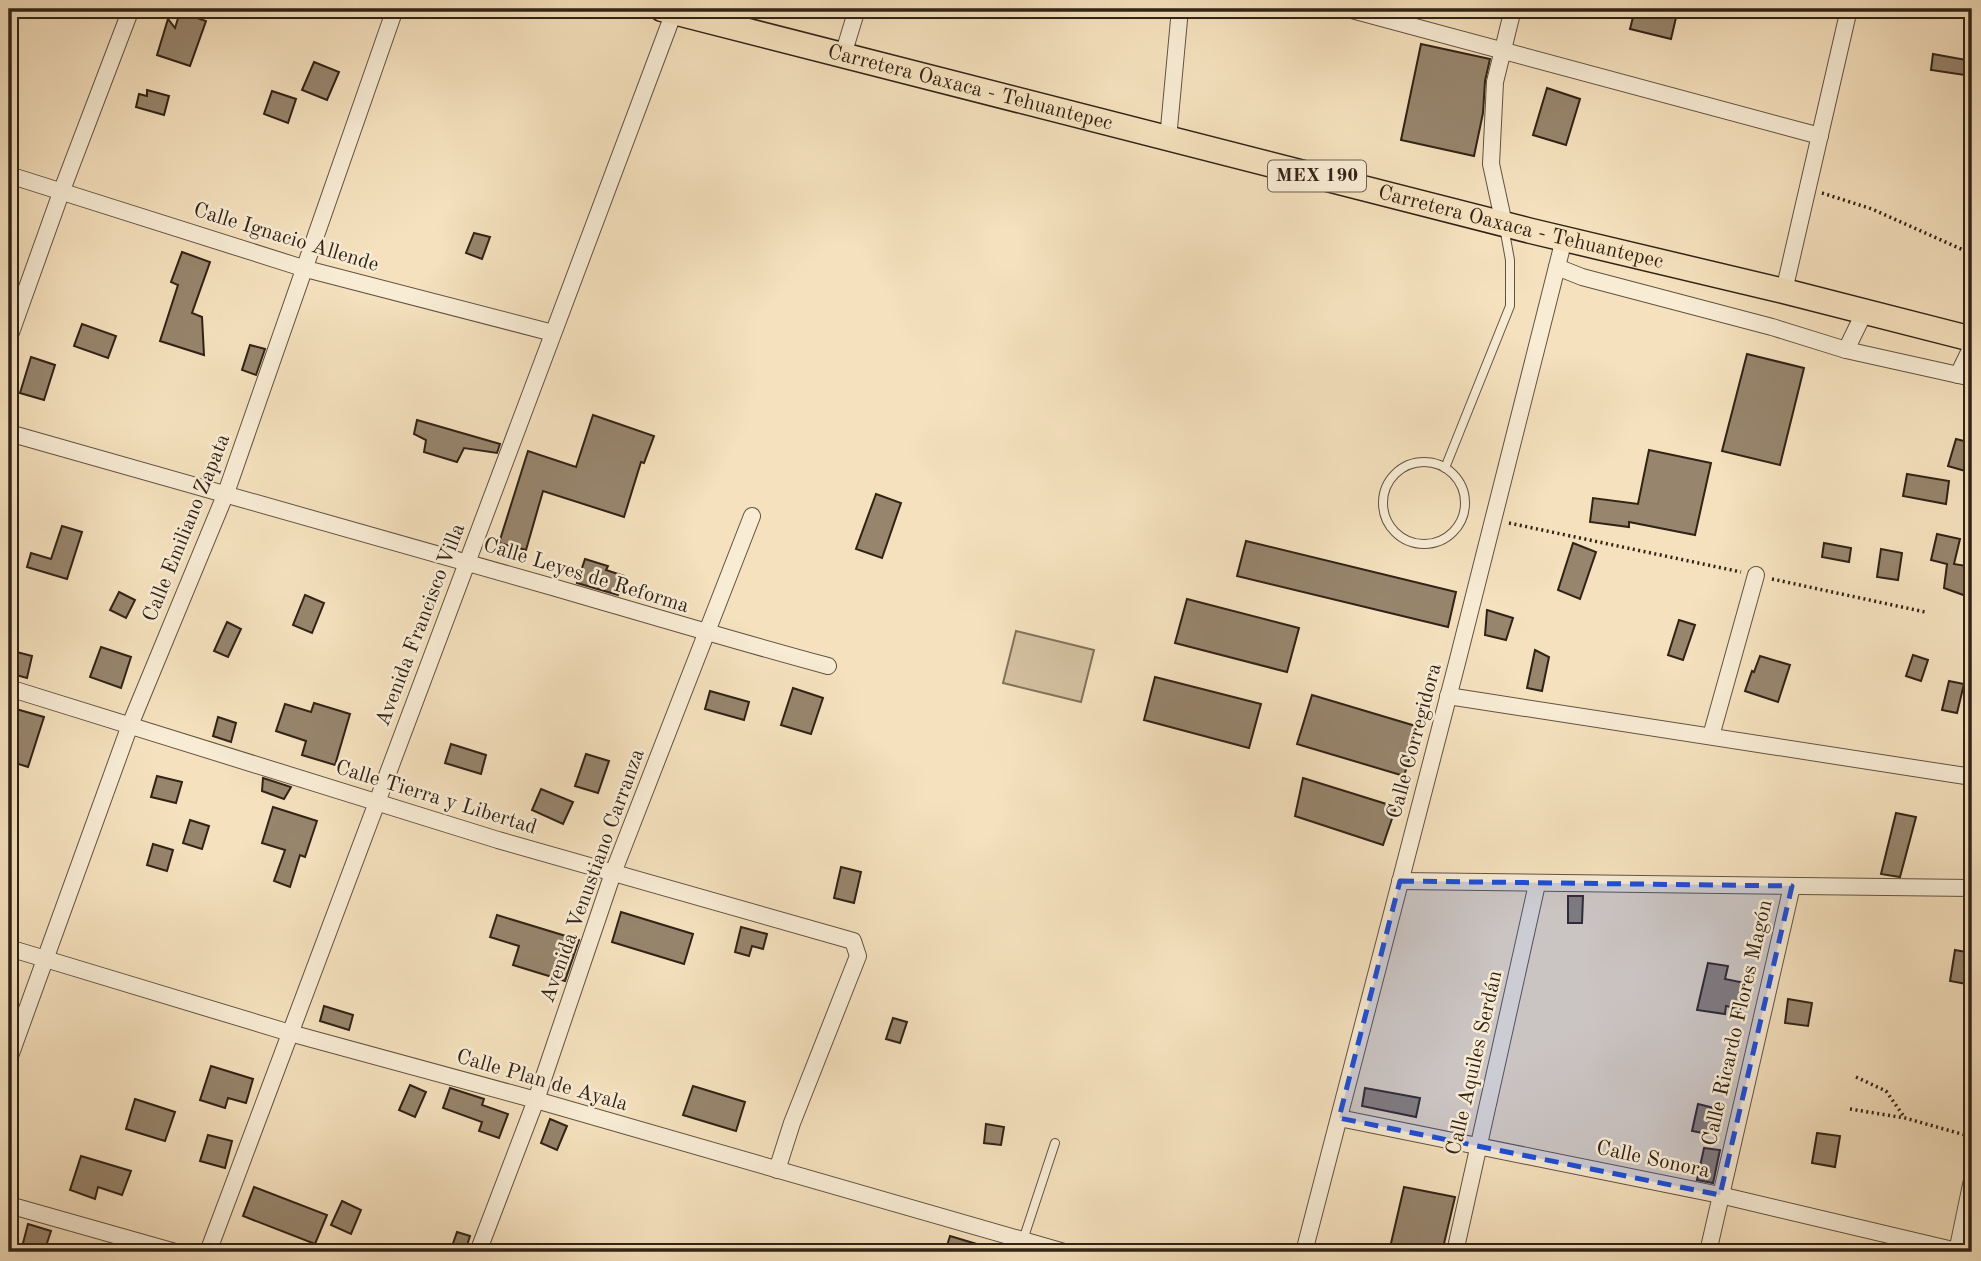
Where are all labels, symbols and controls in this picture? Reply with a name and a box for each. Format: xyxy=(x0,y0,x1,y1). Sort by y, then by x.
street label: Carretera Oaxaca - Tehuantepec xyxy=(825,41,1115,134)
road number: MEX 190 xyxy=(1268,160,1366,192)
street label: Carretera Oaxaca - Tehuantepec xyxy=(1376,182,1665,273)
street label: Calle Ignacio Allende xyxy=(191,200,381,276)
street label: Calle Emiliano Zapata xyxy=(140,431,234,625)
street label: Avenida Francisco Villa xyxy=(373,521,469,729)
street label: Calle Leyes de Reforma xyxy=(481,535,691,617)
street label: Calle Corregidora xyxy=(1384,661,1446,821)
street label: Avenida Venustiano Carranza xyxy=(537,746,649,1006)
street label: Calle Tierra y Libertad xyxy=(333,757,539,839)
street label: Calle Ricardo Flores Magón xyxy=(1699,898,1777,1148)
street label: Calle Aquiles Serdán xyxy=(1444,969,1506,1157)
street label: Calle Plan de Ayala xyxy=(454,1046,630,1116)
street label: Calle Sonora xyxy=(1594,1138,1712,1182)

